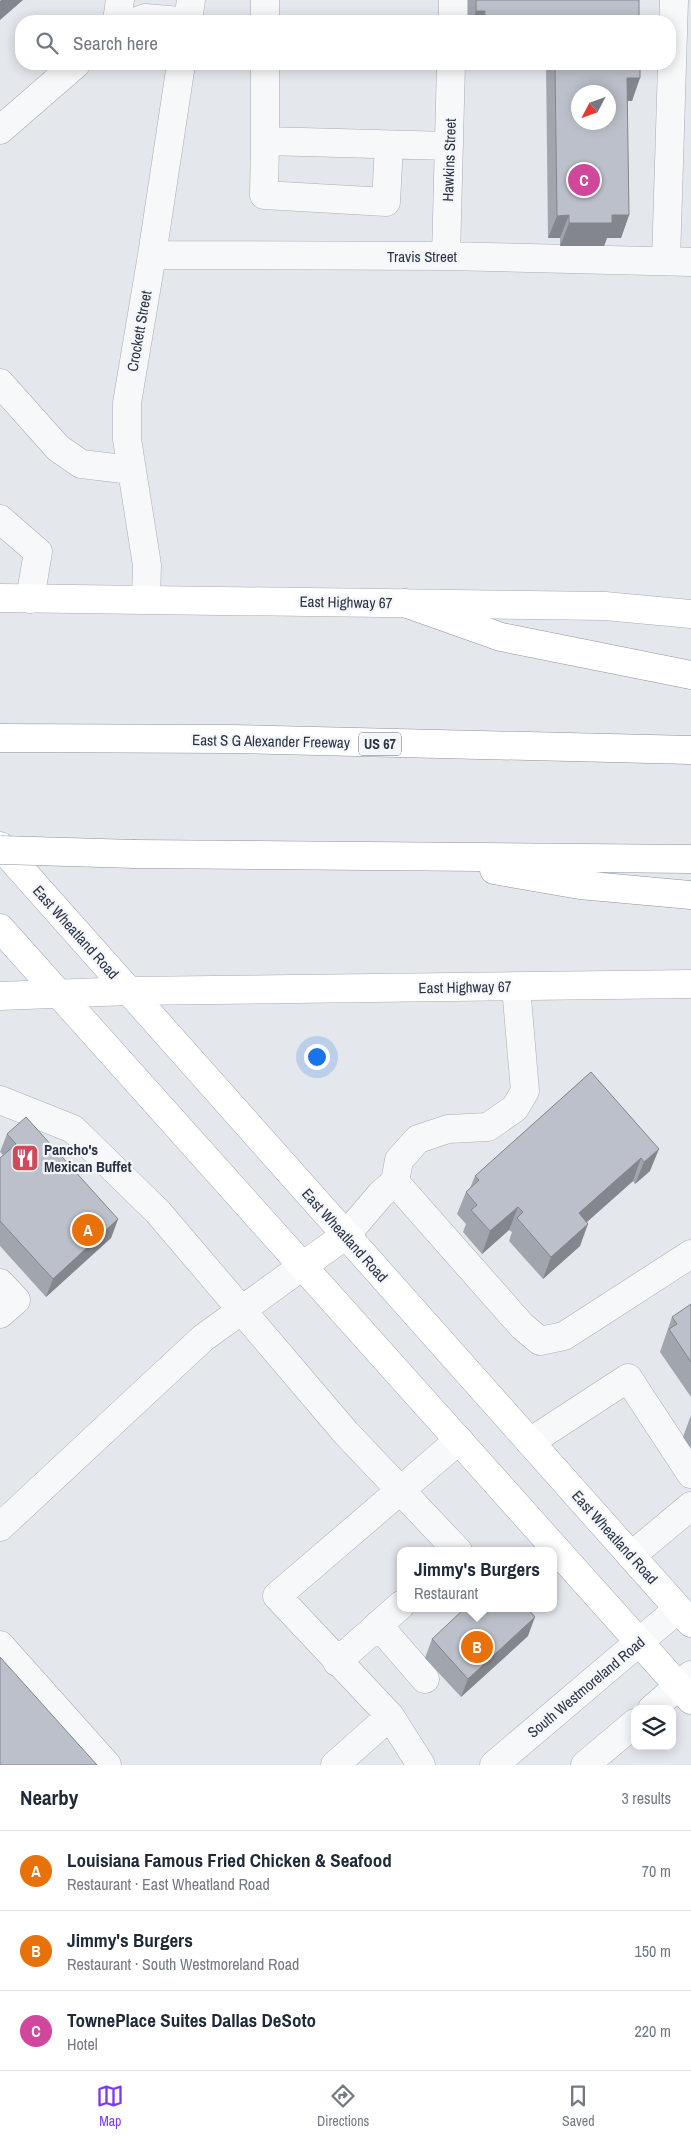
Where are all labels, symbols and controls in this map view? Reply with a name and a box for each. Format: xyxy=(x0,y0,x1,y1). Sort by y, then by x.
search box xyxy=(15,15,676,70)
icon: search xyxy=(33,29,61,57)
text: Search here xyxy=(73,30,158,56)
north arrow xyxy=(571,85,616,130)
street label: Hawkins Street xyxy=(437,117,461,202)
pin: C xyxy=(568,161,600,199)
street label: Travis Street xyxy=(387,246,458,267)
street label: Crockett Street xyxy=(122,288,157,373)
street label: East Highway 67 xyxy=(299,591,393,613)
street label: East S G Alexander Freeway xyxy=(192,729,351,753)
road number: US 67 xyxy=(359,732,401,756)
street label: East Wheatland Road xyxy=(28,881,124,983)
street label: East Highway 67 xyxy=(418,976,512,998)
your location xyxy=(304,1044,330,1070)
place label: Pancho's Mexican Buffet xyxy=(44,1139,131,1177)
restaurant icon: Pancho's Mexican Buffet xyxy=(10,1143,40,1173)
street label: East Wheatland Road xyxy=(297,1184,393,1286)
pin: A xyxy=(72,1211,104,1249)
street label: East Wheatland Road xyxy=(567,1486,663,1588)
popup xyxy=(397,1547,557,1612)
text: Jimmy's Burgers xyxy=(414,1556,540,1582)
text: Restaurant xyxy=(414,1582,478,1604)
pin: B xyxy=(461,1628,493,1666)
street label: South Westmoreland Road xyxy=(523,1632,649,1742)
map controls xyxy=(631,1705,676,1750)
button: layers xyxy=(631,1705,676,1750)
text: Nearby xyxy=(20,1783,78,1812)
text: 3 results xyxy=(621,1787,671,1809)
text: Louisiana Famous Fried Chicken & Seafood xyxy=(67,1847,392,1873)
text: A xyxy=(31,1860,41,1882)
text: 70 m xyxy=(642,1860,671,1882)
text: Restaurant · East Wheatland Road xyxy=(67,1873,270,1895)
text: Jimmy's Burgers xyxy=(67,1927,193,1953)
text: B xyxy=(31,1940,41,1962)
text: 150 m xyxy=(635,1940,671,1962)
text: Restaurant · South Westmoreland Road xyxy=(67,1953,299,1975)
text: TownePlace Suites Dallas DeSoto xyxy=(67,2007,316,2033)
text: C xyxy=(31,2020,41,2042)
text: 220 m xyxy=(635,2020,671,2042)
text: Hotel xyxy=(67,2033,98,2055)
tab: Map xyxy=(96,2082,124,2130)
tab: Directions xyxy=(317,2082,369,2130)
tab: Saved xyxy=(562,2082,595,2130)

